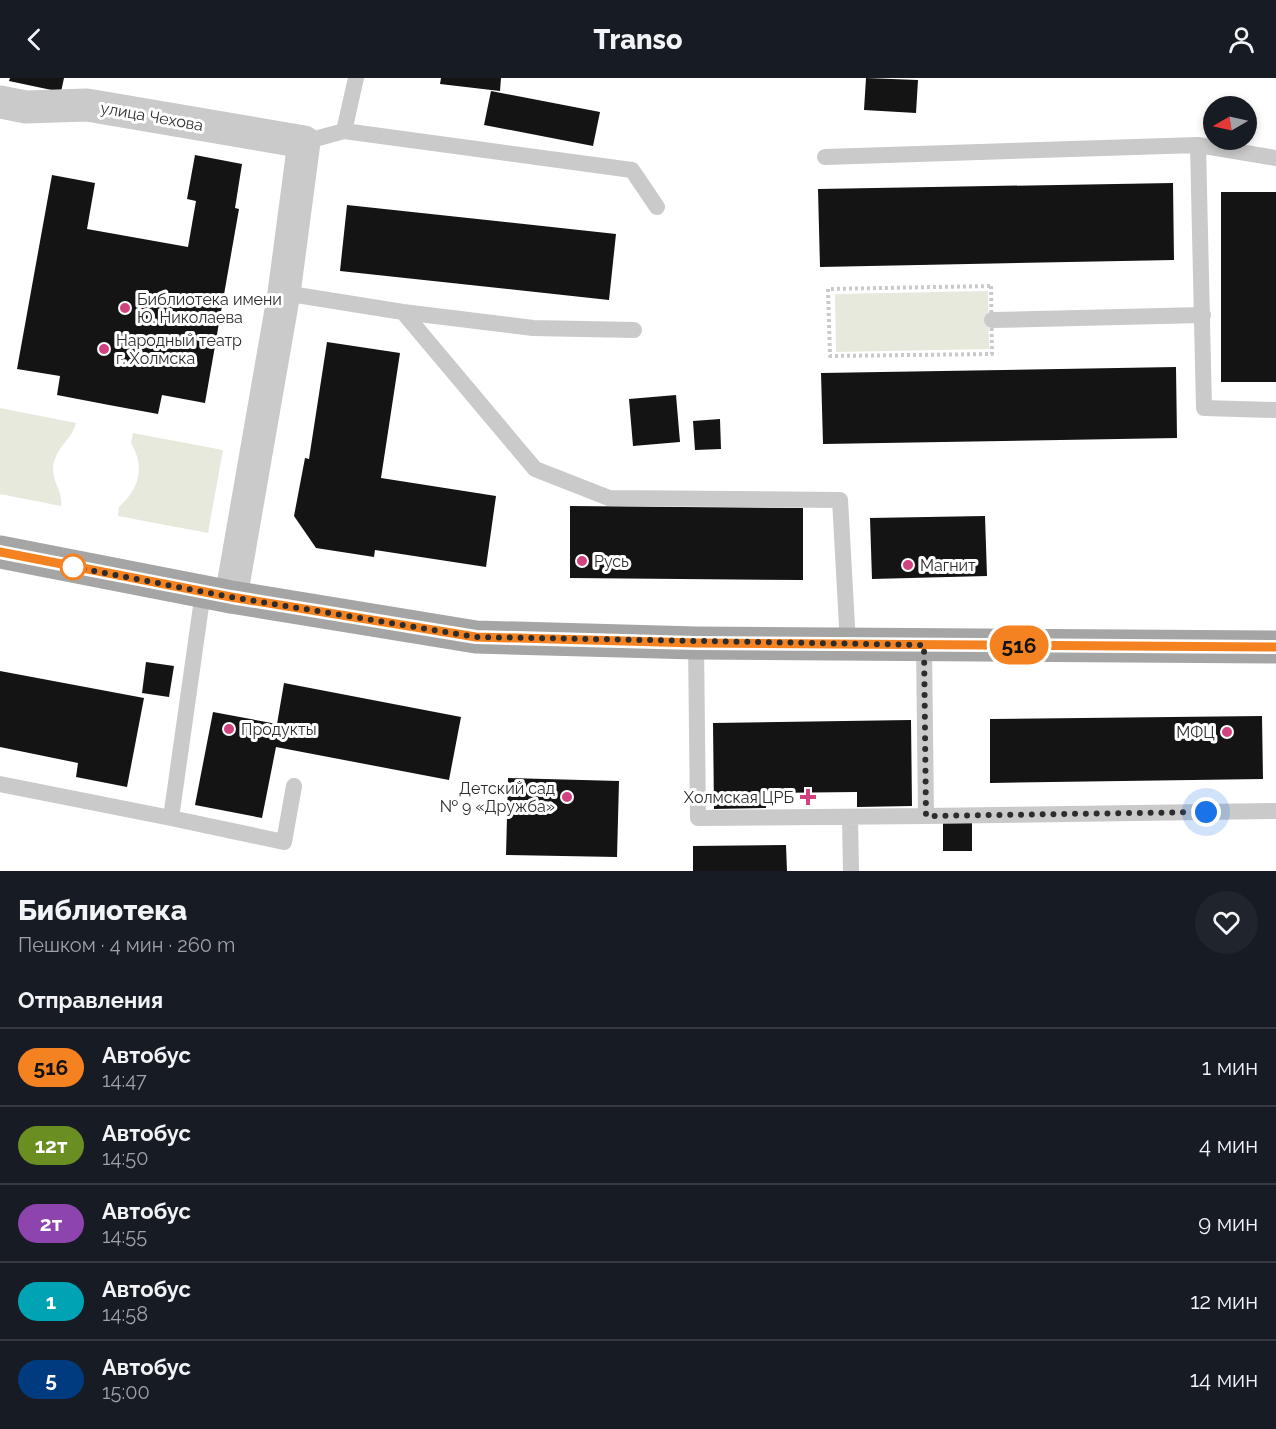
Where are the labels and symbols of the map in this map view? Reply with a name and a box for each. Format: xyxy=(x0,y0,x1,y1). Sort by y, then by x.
north arrow xyxy=(1203,96,1257,150)
street label: улица Чехова xyxy=(99,98,205,135)
place label: Библиотека имени Ю. Николаева xyxy=(137,290,282,327)
marker: Библиотека имени Ю. Николаева xyxy=(118,301,132,315)
place label: Народный театр г. Холмска xyxy=(116,331,242,368)
marker: Народный театр г. Холмска xyxy=(97,342,111,356)
place label: Русь xyxy=(594,552,629,571)
unlabelled marker xyxy=(60,554,86,580)
marker: Русь xyxy=(575,554,589,568)
place label: Магнит xyxy=(920,556,976,575)
marker: Магнит xyxy=(901,558,915,572)
line badge: 516 xyxy=(984,626,1054,664)
place label: Продукты xyxy=(241,720,317,739)
marker: Продукты xyxy=(222,722,236,736)
place label: МФЦ xyxy=(1176,723,1215,742)
marker: МФЦ xyxy=(1220,725,1234,739)
place label: Детский сад № 9 «Дружба» xyxy=(440,779,555,816)
place label: Холмская ЦРБ xyxy=(684,788,794,807)
marker: Холмская ЦРБ xyxy=(799,788,817,806)
marker: Детский сад № 9 «Дружба» xyxy=(560,790,574,804)
your location xyxy=(1191,797,1221,827)

